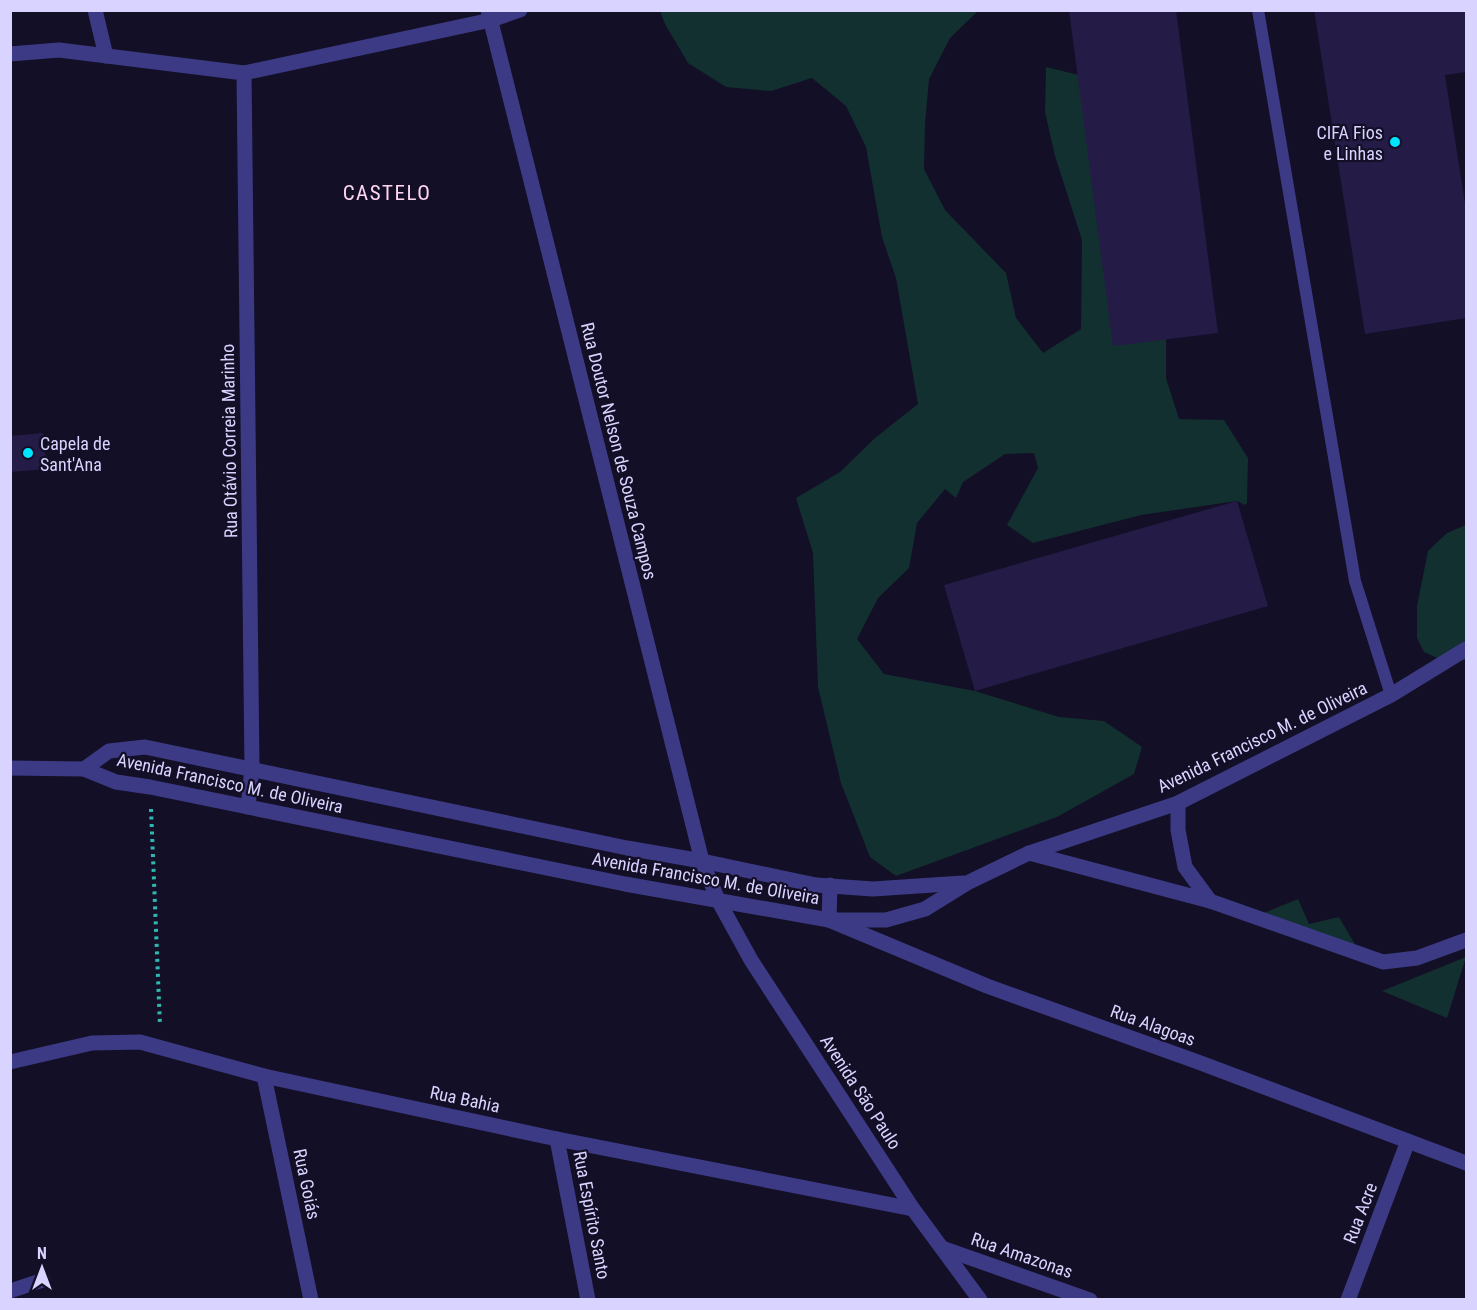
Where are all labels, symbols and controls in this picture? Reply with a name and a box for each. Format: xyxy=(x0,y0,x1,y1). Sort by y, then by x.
place label: CIFA Fios e Linhas xyxy=(1317,122,1383,164)
marker: CIFA Fios e Linhas xyxy=(1388,135,1402,149)
district label: CASTELO xyxy=(343,181,431,205)
street label: Rua Doutor Nelson de Souza Campos xyxy=(577,320,661,582)
street label: Rua Otávio Correia Marinho xyxy=(217,344,241,538)
place label: Capela de Sant'Ana xyxy=(40,433,110,475)
marker: Capela de Sant'Ana xyxy=(21,446,35,460)
street label: Avenida Francisco M. de Oliveira xyxy=(1154,677,1370,797)
street label: Avenida Francisco M. de Oliveira xyxy=(115,749,345,817)
street label: Avenida Francisco M. de Oliveira xyxy=(591,848,821,908)
street label: Rua Alagoas xyxy=(1108,1000,1198,1050)
street label: Avenida São Paulo xyxy=(816,1031,906,1153)
street label: Rua Bahia xyxy=(428,1081,502,1117)
street label: Rua Goiás xyxy=(289,1147,325,1221)
street label: Rua Espírito Santo xyxy=(569,1149,615,1281)
street label: Rua Acre xyxy=(1339,1180,1381,1246)
street label: Rua Amazonas xyxy=(969,1228,1075,1282)
north arrow xyxy=(12,1238,72,1298)
text: N xyxy=(37,1244,47,1263)

